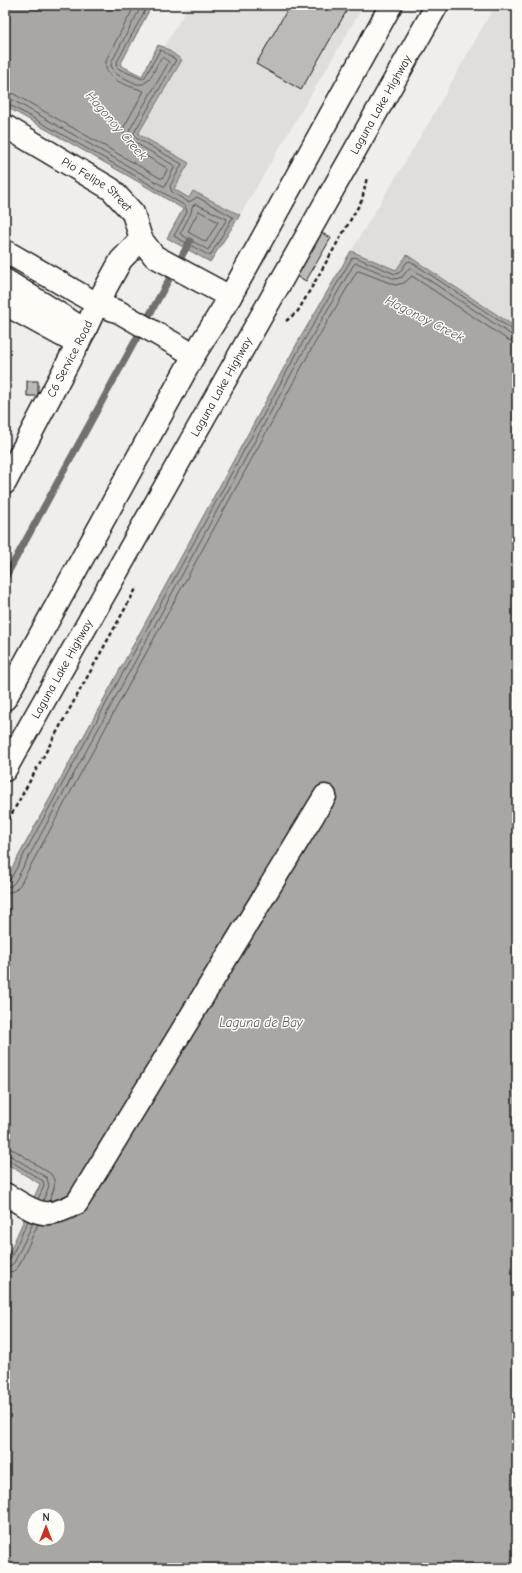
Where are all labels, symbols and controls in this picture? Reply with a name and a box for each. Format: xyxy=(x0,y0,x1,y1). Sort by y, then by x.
street label: Laguna Lake Highway xyxy=(347,52,415,157)
water label: Hagonoy Creek xyxy=(83,88,151,163)
street label: Pio Felipe Street xyxy=(59,154,135,215)
water label: Hagonoy Creek xyxy=(383,292,467,345)
street label: C6 Service Road xyxy=(44,318,95,400)
street label: Laguna Lake Highway xyxy=(188,334,255,439)
street label: Laguna Lake Highway xyxy=(28,616,96,721)
water label: Laguna de Bay xyxy=(219,1015,304,1030)
north arrow xyxy=(26,1507,66,1547)
text: N xyxy=(42,1511,50,1524)

